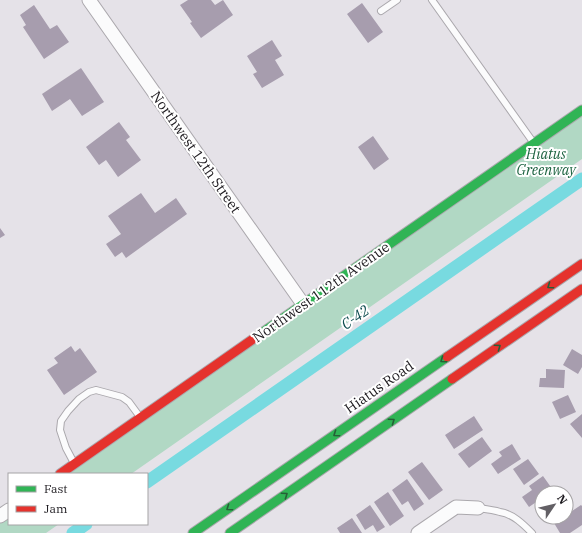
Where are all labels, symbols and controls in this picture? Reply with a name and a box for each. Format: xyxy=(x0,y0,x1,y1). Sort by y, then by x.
street label: Northwest 12th Street xyxy=(147,88,245,217)
park label: Hiatus Greenway xyxy=(516,145,577,179)
street label: Northwest 112th Avenue xyxy=(249,238,393,346)
one-way arrow xyxy=(547,281,554,289)
water label: C-42 xyxy=(337,300,373,334)
one-way arrow xyxy=(494,345,501,352)
one-way arrow xyxy=(440,355,447,363)
street label: Hiatus Road xyxy=(341,356,417,417)
one-way arrow xyxy=(387,419,394,426)
one-way arrow xyxy=(333,429,340,437)
legend xyxy=(8,473,148,525)
text: Fast xyxy=(44,481,68,496)
north arrow xyxy=(534,485,574,525)
text: N xyxy=(554,492,571,507)
one-way arrow xyxy=(280,493,287,500)
text: Jam xyxy=(44,501,68,516)
one-way arrow xyxy=(226,503,233,511)

